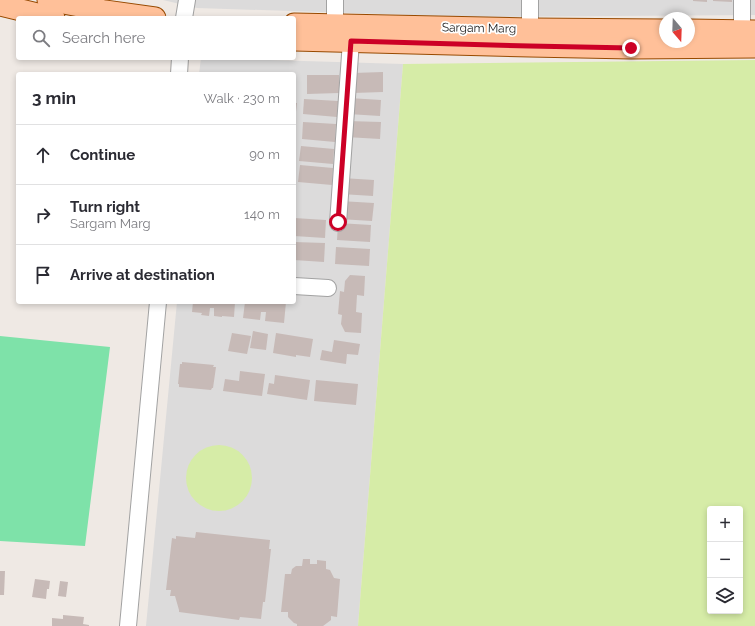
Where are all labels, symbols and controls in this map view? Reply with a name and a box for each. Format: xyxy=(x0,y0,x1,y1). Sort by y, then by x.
north arrow xyxy=(659,12,695,48)
search box xyxy=(16,16,296,60)
street label: Sargam Marg xyxy=(442,20,516,36)
icon: search xyxy=(30,27,52,49)
text: Search here xyxy=(62,29,145,47)
route end xyxy=(622,39,640,57)
text: 3 min xyxy=(32,88,76,108)
text: Walk · 230 m xyxy=(204,91,280,106)
icon: ahead xyxy=(32,144,54,166)
text: Continue xyxy=(70,146,135,164)
text: 90 m xyxy=(249,147,280,162)
text: Turn right xyxy=(70,198,140,216)
icon: right xyxy=(32,204,54,226)
text: 140 m xyxy=(244,207,280,222)
route start xyxy=(329,213,347,231)
text: Sargam Marg xyxy=(70,216,151,231)
icon: arrive xyxy=(32,264,54,286)
text: Arrive at destination xyxy=(70,266,215,284)
map controls xyxy=(707,506,743,614)
button: + xyxy=(707,506,743,542)
button: − xyxy=(707,542,743,578)
button: layers xyxy=(707,578,743,614)

